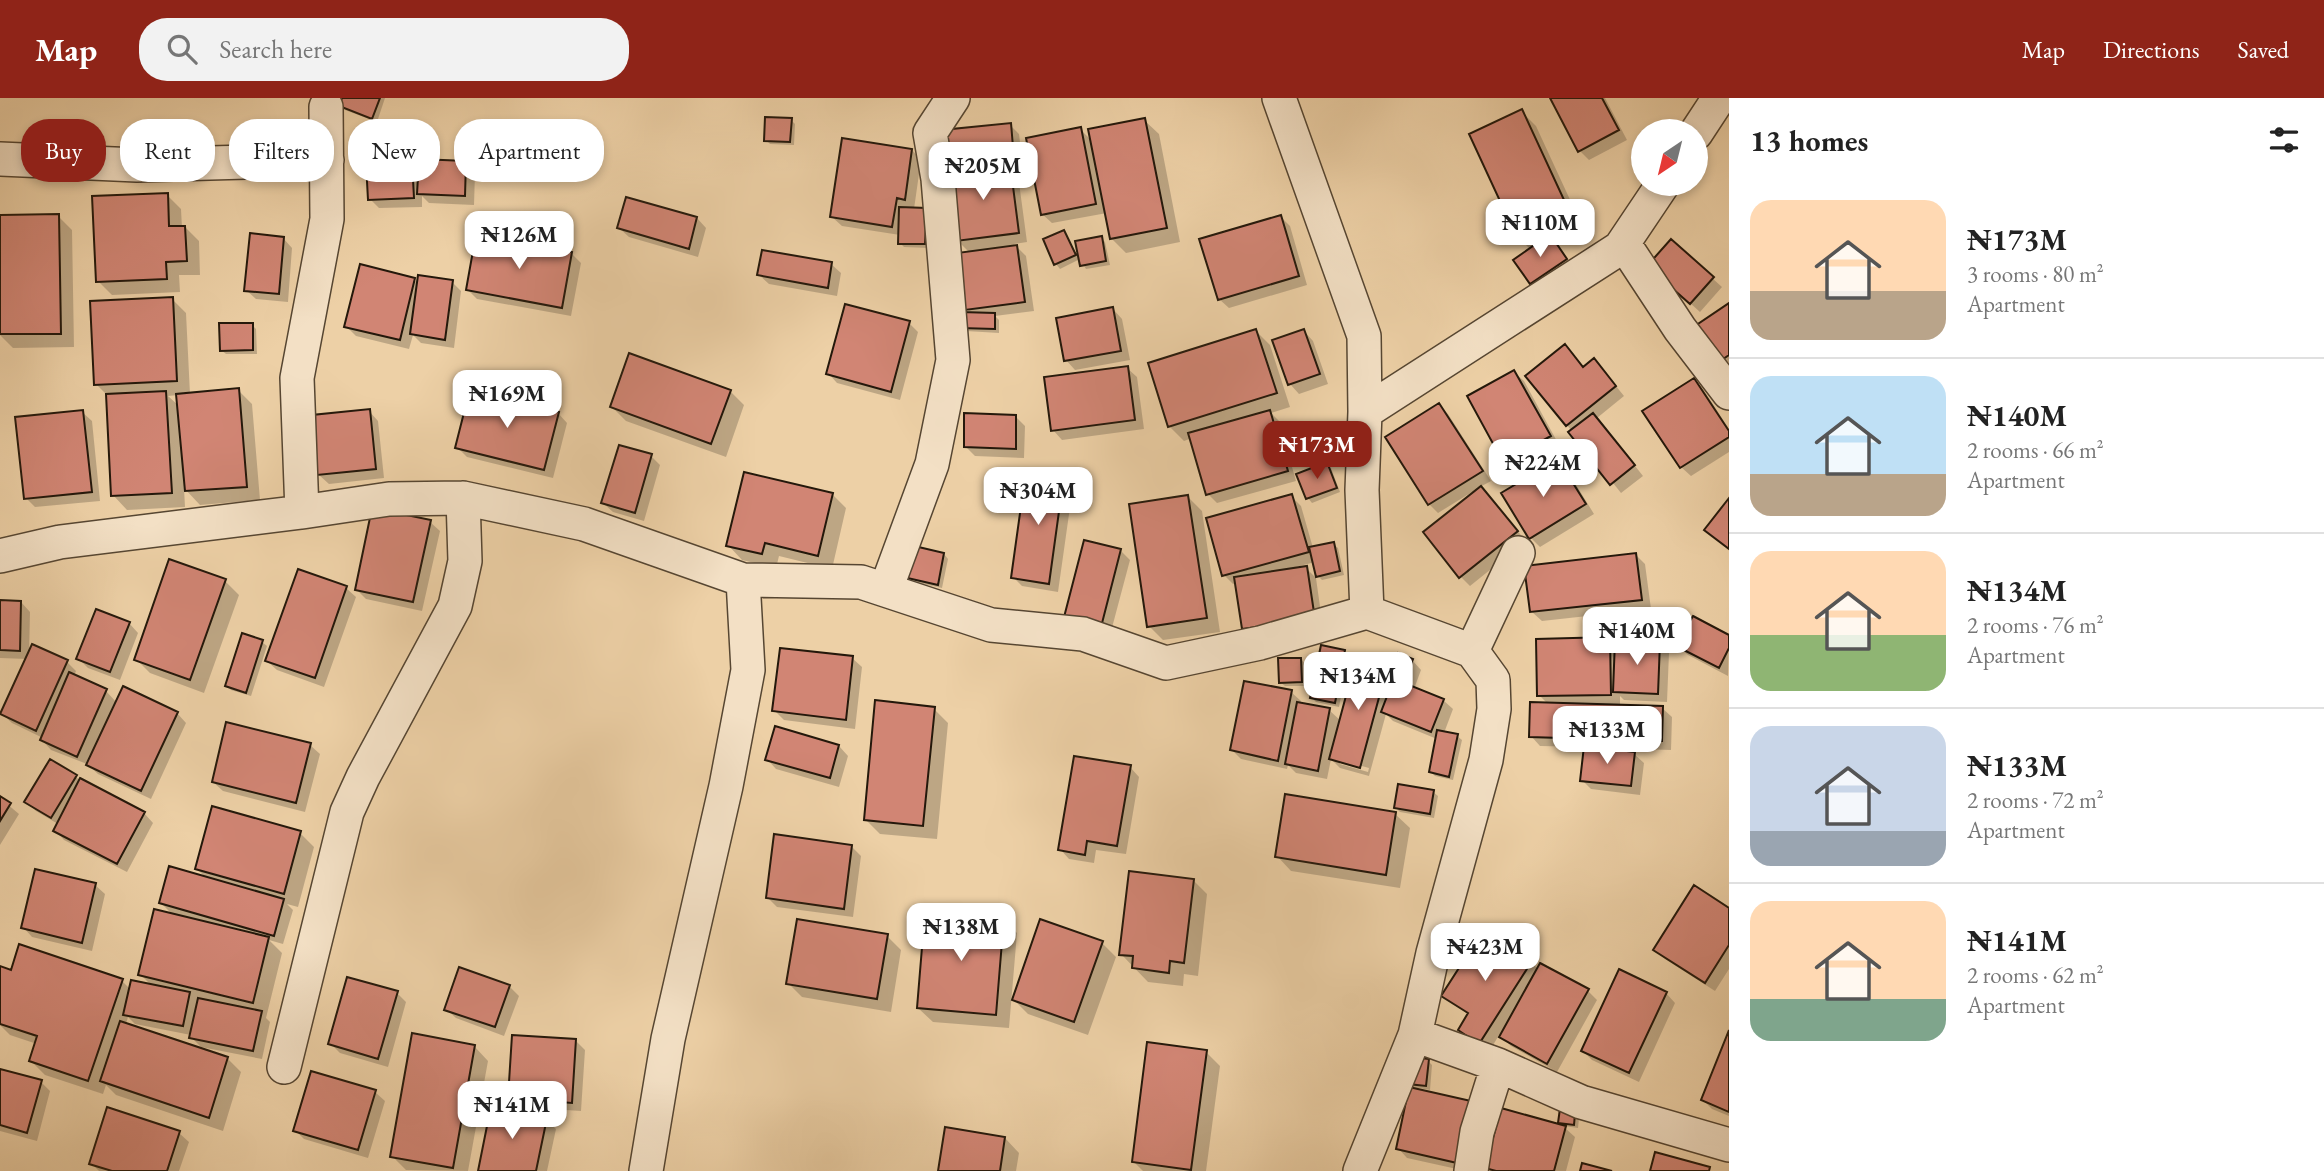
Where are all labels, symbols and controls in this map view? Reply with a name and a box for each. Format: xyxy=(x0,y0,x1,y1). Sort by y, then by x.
search box xyxy=(139,18,629,81)
text: Map xyxy=(35,28,97,71)
icon: search xyxy=(163,30,201,68)
text: Search here xyxy=(219,32,332,66)
text: Map xyxy=(2022,34,2065,65)
text: Directions xyxy=(2103,34,2200,65)
text: Saved xyxy=(2238,34,2289,65)
chip: Buy xyxy=(21,119,106,182)
chip: Rent xyxy=(120,119,215,182)
chip: Filters xyxy=(229,119,334,182)
chip: New xyxy=(348,119,440,182)
chip: Apartment xyxy=(454,119,604,182)
north arrow xyxy=(1631,119,1708,196)
map controls xyxy=(1631,119,1708,196)
text: 13 homes xyxy=(1750,121,1868,160)
icon: filters xyxy=(2265,121,2303,159)
pin: ₦205M xyxy=(934,142,1032,202)
text: ₦205M xyxy=(945,150,1021,180)
pin: ₦110M xyxy=(1491,200,1589,259)
text: ₦110M xyxy=(1502,207,1578,237)
pin: ₦126M xyxy=(470,212,568,271)
text: ₦126M xyxy=(481,219,557,249)
text: ₦173M xyxy=(1967,220,2067,259)
icon: home xyxy=(1806,228,1890,312)
text: 3 rooms · 80 m² xyxy=(1967,259,2104,289)
text: Apartment xyxy=(1967,289,2065,319)
pin: ₦169M xyxy=(458,370,556,430)
text: ₦169M xyxy=(469,378,545,408)
text: ₦140M xyxy=(1967,396,2067,435)
icon: home xyxy=(1806,404,1890,488)
pin: ₦173M xyxy=(1268,422,1366,481)
text: ₦173M xyxy=(1279,429,1355,459)
text: 2 rooms · 66 m² xyxy=(1967,435,2104,465)
pin: ₦224M xyxy=(1494,440,1592,499)
text: ₦224M xyxy=(1505,447,1581,477)
text: Apartment xyxy=(1967,465,2065,495)
pin: ₦304M xyxy=(989,468,1087,527)
text: ₦304M xyxy=(1000,475,1076,505)
text: ₦134M xyxy=(1967,571,2067,610)
icon: home xyxy=(1806,579,1890,663)
pin: ₦140M xyxy=(1588,608,1686,667)
text: 2 rooms · 76 m² xyxy=(1967,610,2104,640)
text: ₦140M xyxy=(1599,615,1675,645)
text: Apartment xyxy=(1967,640,2065,670)
pin: ₦134M xyxy=(1309,652,1407,712)
text: ₦134M xyxy=(1320,660,1396,690)
pin: ₦133M xyxy=(1558,706,1656,766)
text: ₦133M xyxy=(1569,714,1645,744)
text: ₦133M xyxy=(1967,746,2067,785)
icon: home xyxy=(1806,754,1890,838)
text: 2 rooms · 72 m² xyxy=(1967,785,2104,815)
text: Apartment xyxy=(1967,815,2065,845)
pin: ₦138M xyxy=(912,904,1010,963)
text: ₦138M xyxy=(923,911,999,941)
text: ₦141M xyxy=(1967,921,2067,960)
pin: ₦423M xyxy=(1436,924,1534,983)
icon: home xyxy=(1806,929,1890,1013)
text: ₦423M xyxy=(1447,931,1523,961)
text: 2 rooms · 62 m² xyxy=(1967,960,2104,990)
text: Apartment xyxy=(1967,990,2065,1020)
pin: ₦141M xyxy=(463,1082,561,1141)
text: ₦141M xyxy=(474,1089,550,1119)

